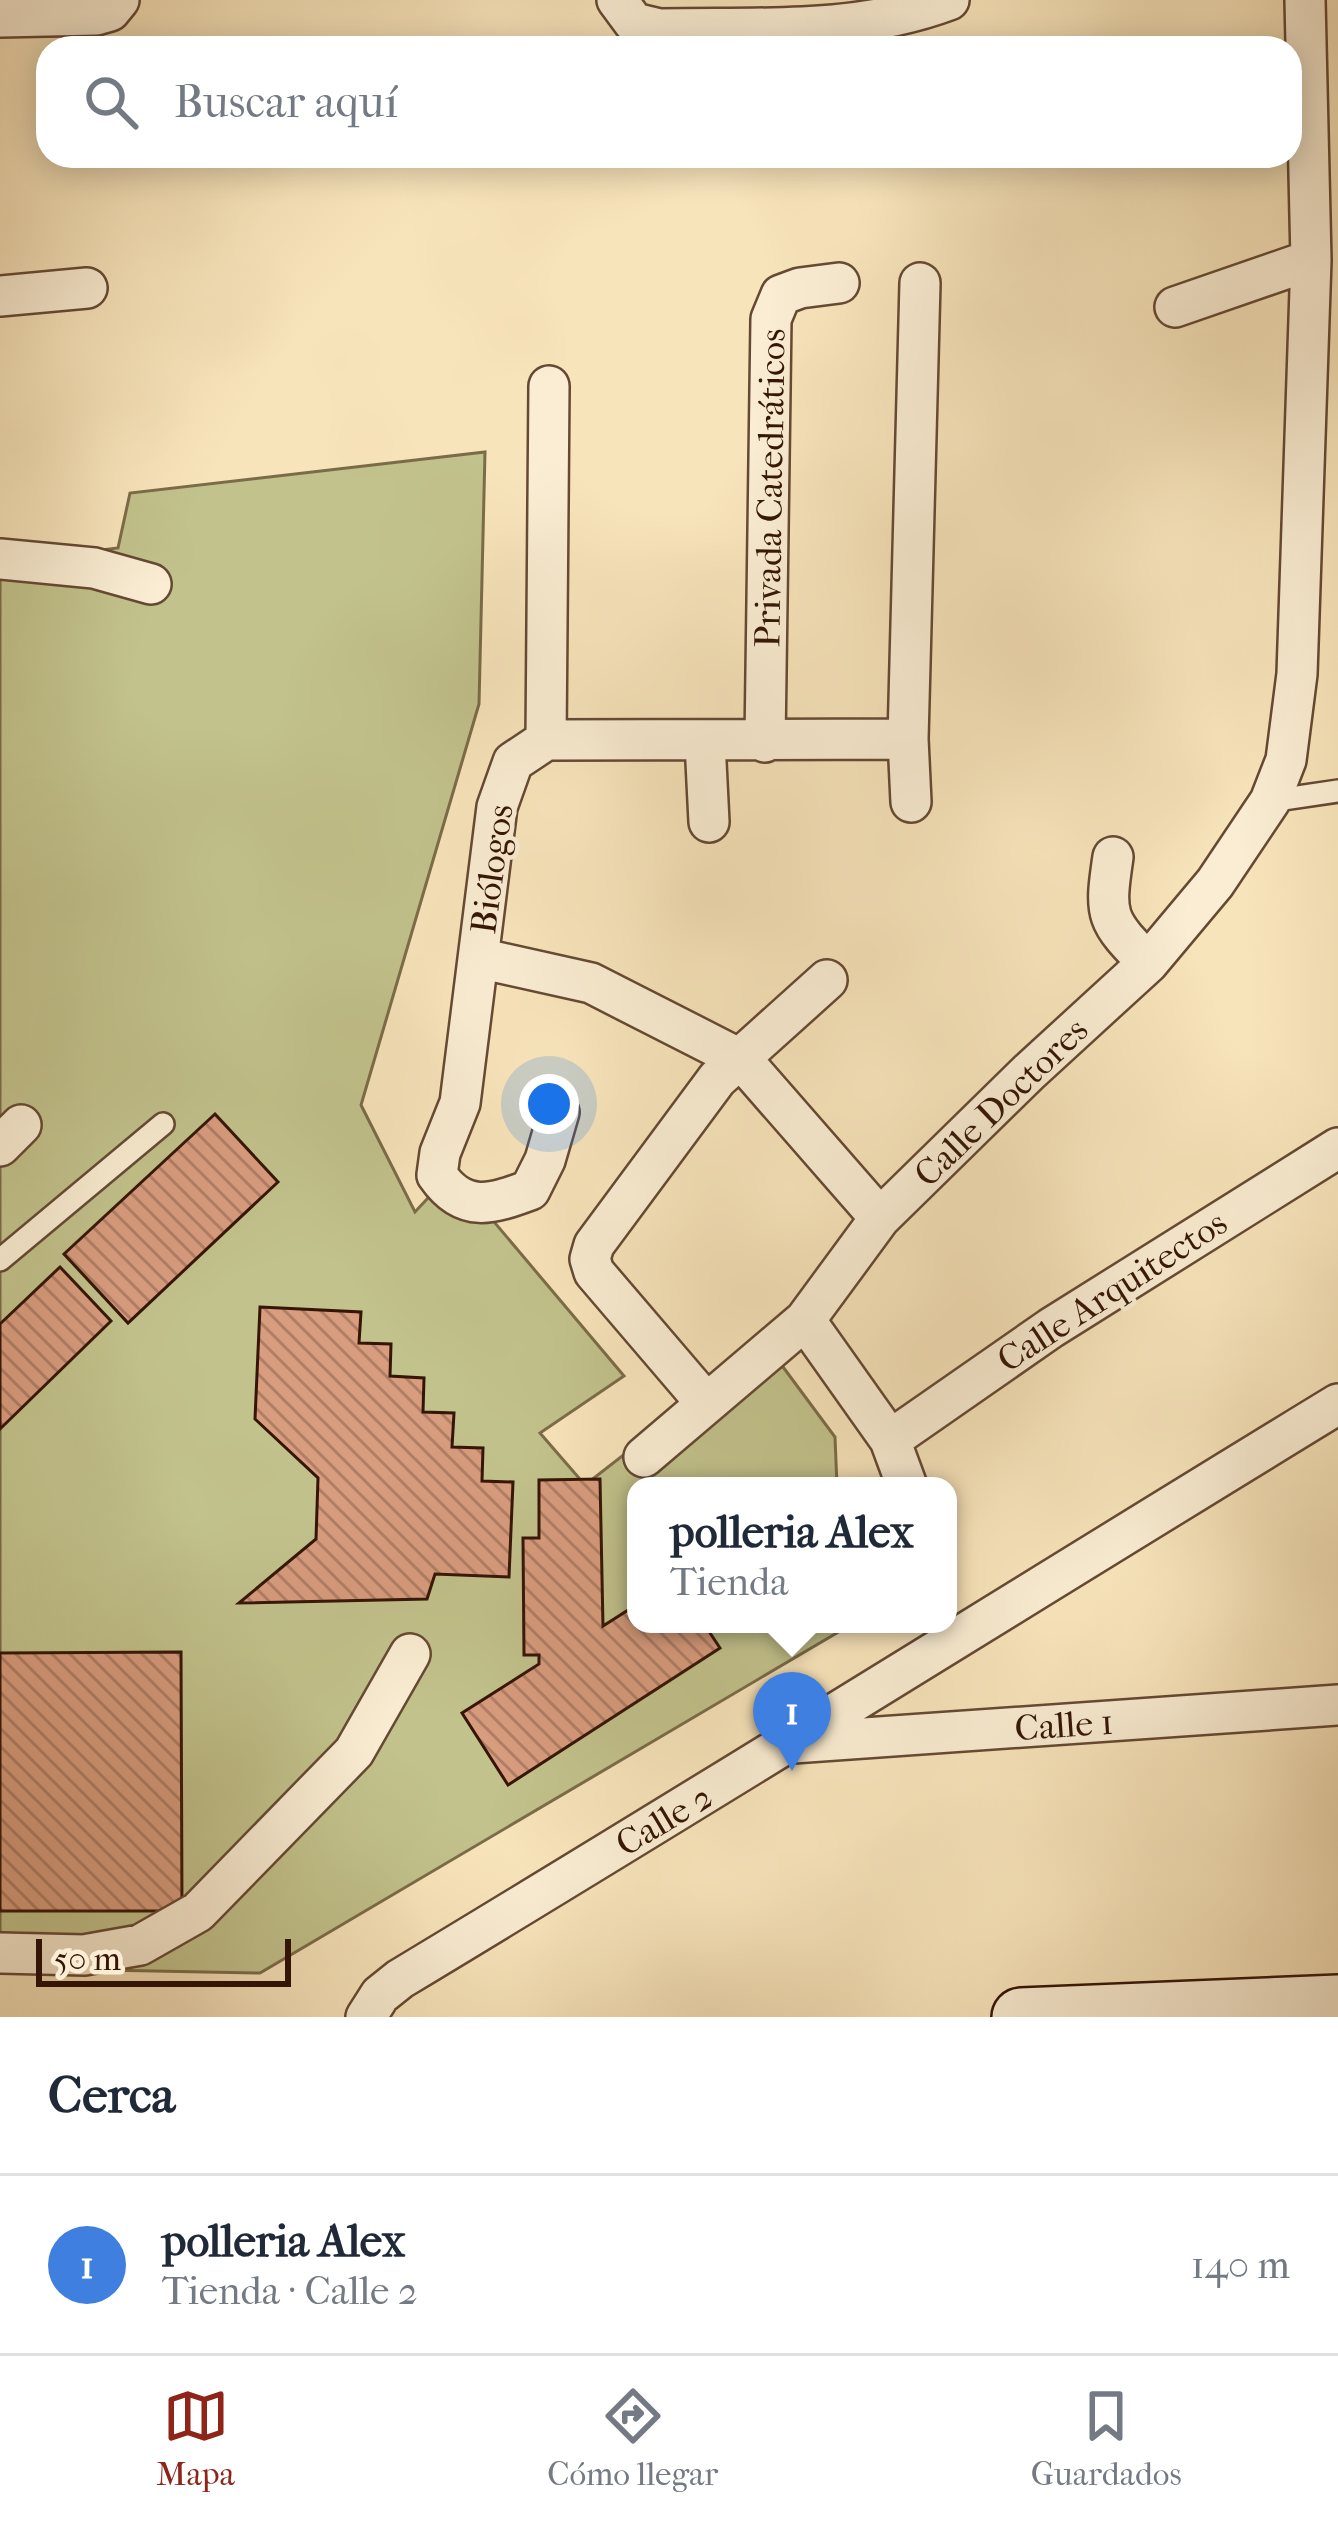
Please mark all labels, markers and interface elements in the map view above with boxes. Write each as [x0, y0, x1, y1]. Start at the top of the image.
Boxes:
search box [36, 36, 1302, 168]
icon: search [78, 69, 144, 135]
text: Buscar aquí [174, 76, 398, 129]
street label: Privada Catedráticos [746, 328, 794, 648]
street label: Biólogos [462, 802, 522, 936]
street label: Calle Doctores [906, 1009, 1096, 1195]
your location [519, 1074, 579, 1134]
street label: Calle Arquitectos [989, 1201, 1235, 1381]
popup [627, 1477, 957, 1633]
text: polleria Alex [670, 1506, 914, 1559]
text: Tienda [670, 1559, 788, 1605]
pin: 1 [753, 1672, 831, 1771]
street label: Calle 1 [1013, 1701, 1115, 1749]
street label: Calle 2 [608, 1775, 720, 1865]
scale bar [36, 1933, 291, 1986]
text: 50 m [54, 1940, 121, 1979]
text: Cerca [48, 2065, 175, 2125]
text: polleria Alex [162, 2215, 405, 2268]
text: 1 [80, 2242, 94, 2288]
text: 140 m [1191, 2242, 1290, 2288]
text: Tienda · Calle 2 [162, 2268, 418, 2314]
tab: Mapa [156, 2383, 235, 2494]
tab: Cómo llegar [547, 2383, 718, 2494]
tab: Guardados [1031, 2383, 1182, 2494]

